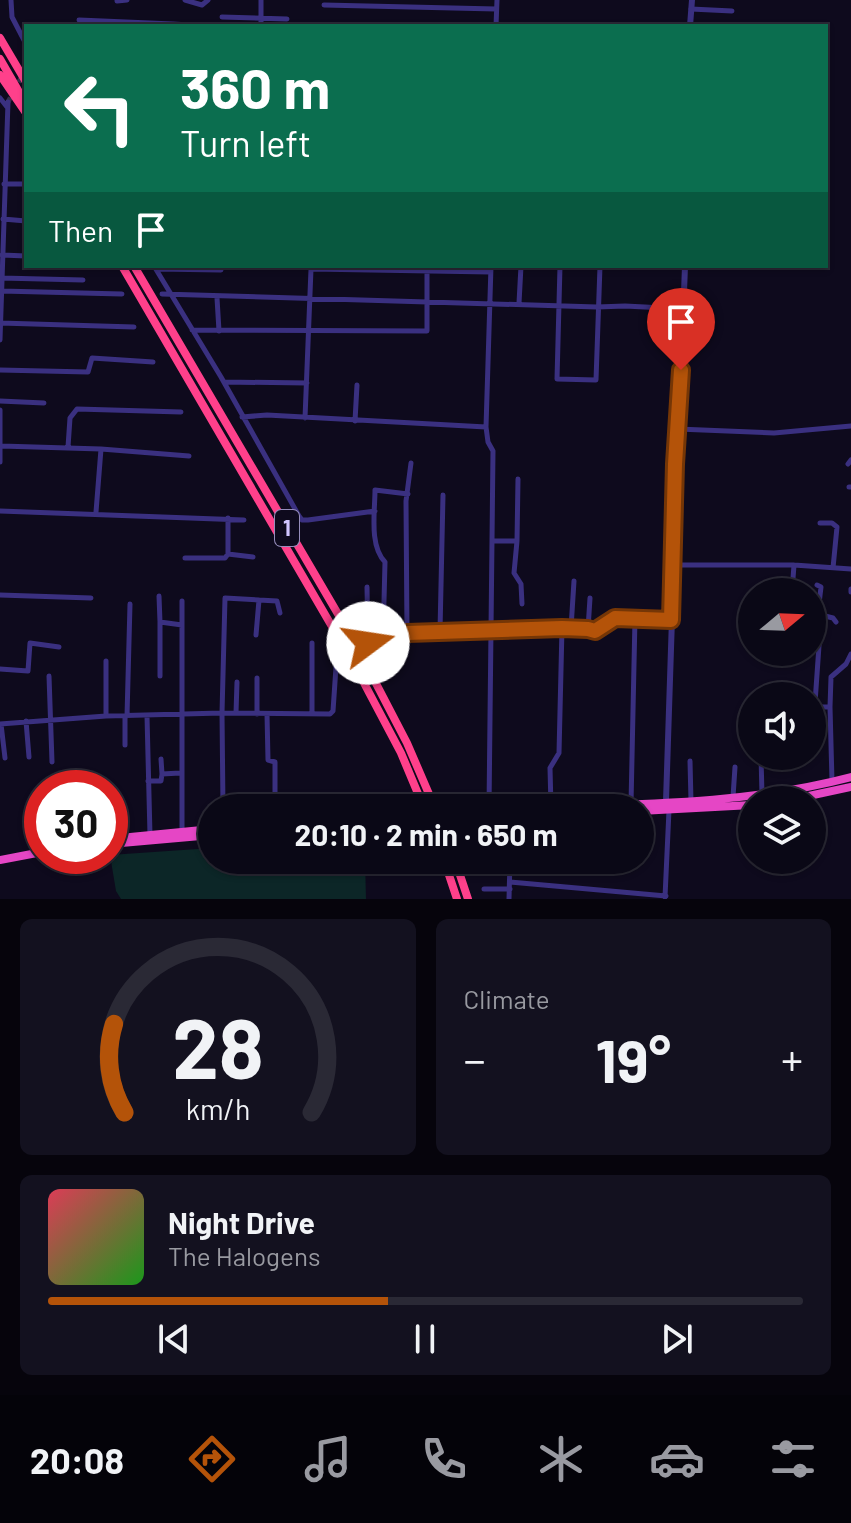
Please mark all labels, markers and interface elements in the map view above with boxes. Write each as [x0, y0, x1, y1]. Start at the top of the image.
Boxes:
text: 360 m [180, 53, 330, 120]
icon: left [48, 56, 152, 160]
text: Turn left [180, 121, 311, 164]
icon: arrive [129, 208, 173, 252]
text: Then [48, 212, 113, 248]
pin [647, 288, 715, 370]
icon: arrive [659, 300, 703, 344]
road number: 1 [275, 510, 299, 546]
north arrow [738, 578, 826, 666]
map controls [738, 578, 826, 874]
position arrow [326, 601, 410, 685]
button: sound [738, 682, 826, 770]
speed limit sign: 30 [24, 770, 128, 874]
button: layers [738, 786, 826, 874]
text: 20:10 · 2 min · 650 m [295, 816, 557, 852]
text: Climate [464, 983, 550, 1014]
text: 28 [172, 996, 264, 1096]
text: 19° [595, 1023, 671, 1095]
text: − [464, 1032, 486, 1085]
text: + [781, 1032, 803, 1085]
text: km/h [185, 1091, 250, 1126]
text: Night Drive [168, 1204, 315, 1240]
text: The Halogens [168, 1240, 320, 1271]
icon: previous [152, 1317, 196, 1361]
icon: pause [403, 1317, 447, 1361]
icon: next [655, 1317, 699, 1361]
icon: directions [184, 1431, 240, 1487]
icon: music [300, 1431, 356, 1487]
icon: phone [416, 1431, 472, 1487]
icon: climate [533, 1431, 589, 1487]
icon: car [649, 1431, 705, 1487]
icon: filters [765, 1431, 821, 1487]
text: 20:08 [30, 1438, 124, 1481]

